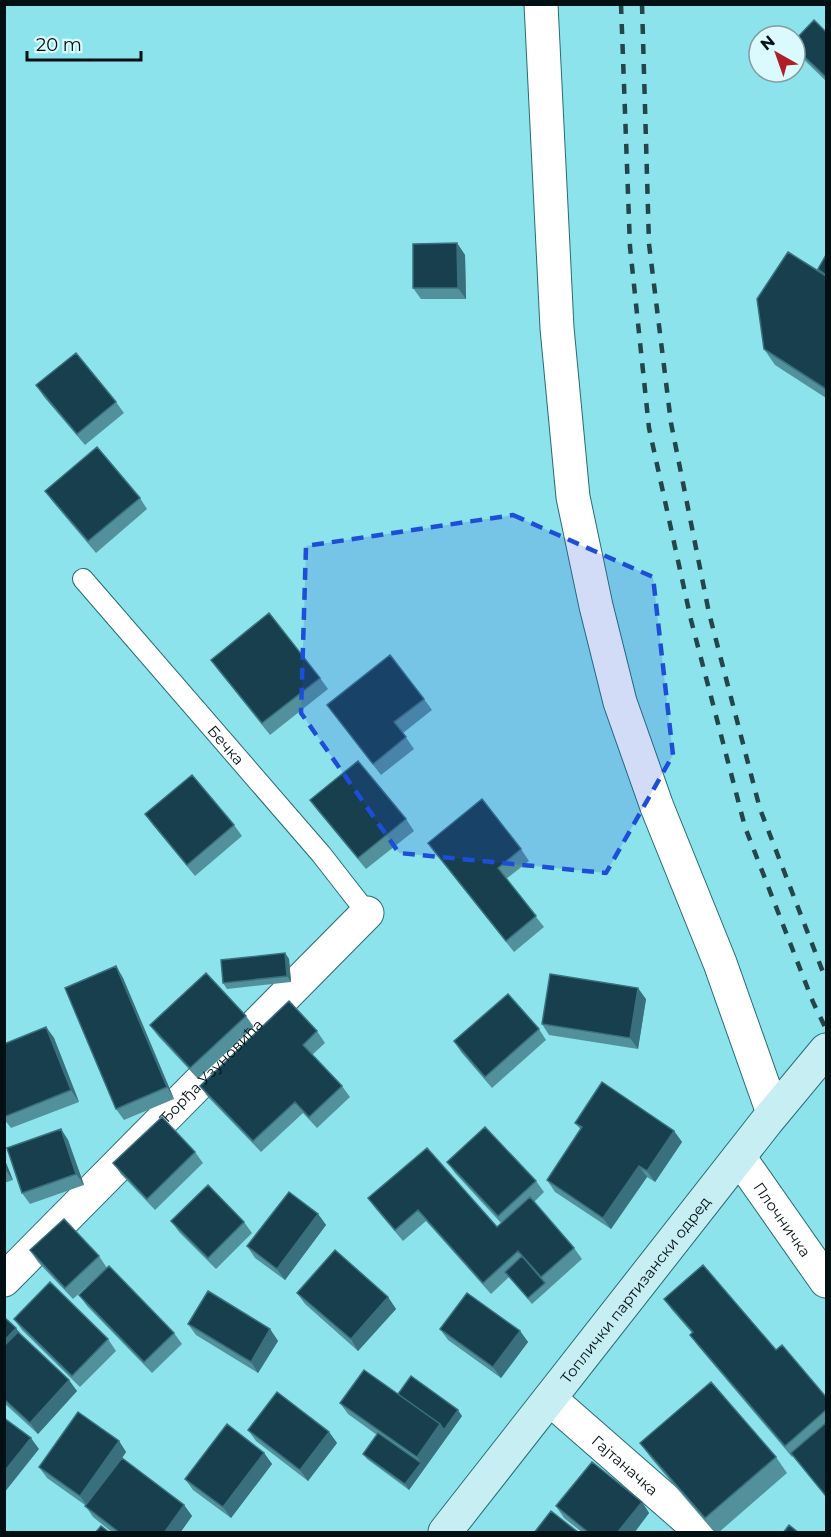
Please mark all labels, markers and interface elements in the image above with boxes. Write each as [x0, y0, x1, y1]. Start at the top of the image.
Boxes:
scale bar [27, 24, 141, 62]
north arrow [747, 24, 807, 84]
text: N [757, 31, 779, 54]
text: 20 m [36, 34, 82, 56]
street label: Бечка [204, 721, 249, 768]
street label: Ђорђа Узуновића [155, 1015, 267, 1127]
street label: Плочничка [750, 1178, 815, 1260]
street label: Топлички партизански одред [556, 1192, 714, 1387]
street label: Гајтаначка [588, 1431, 662, 1499]

